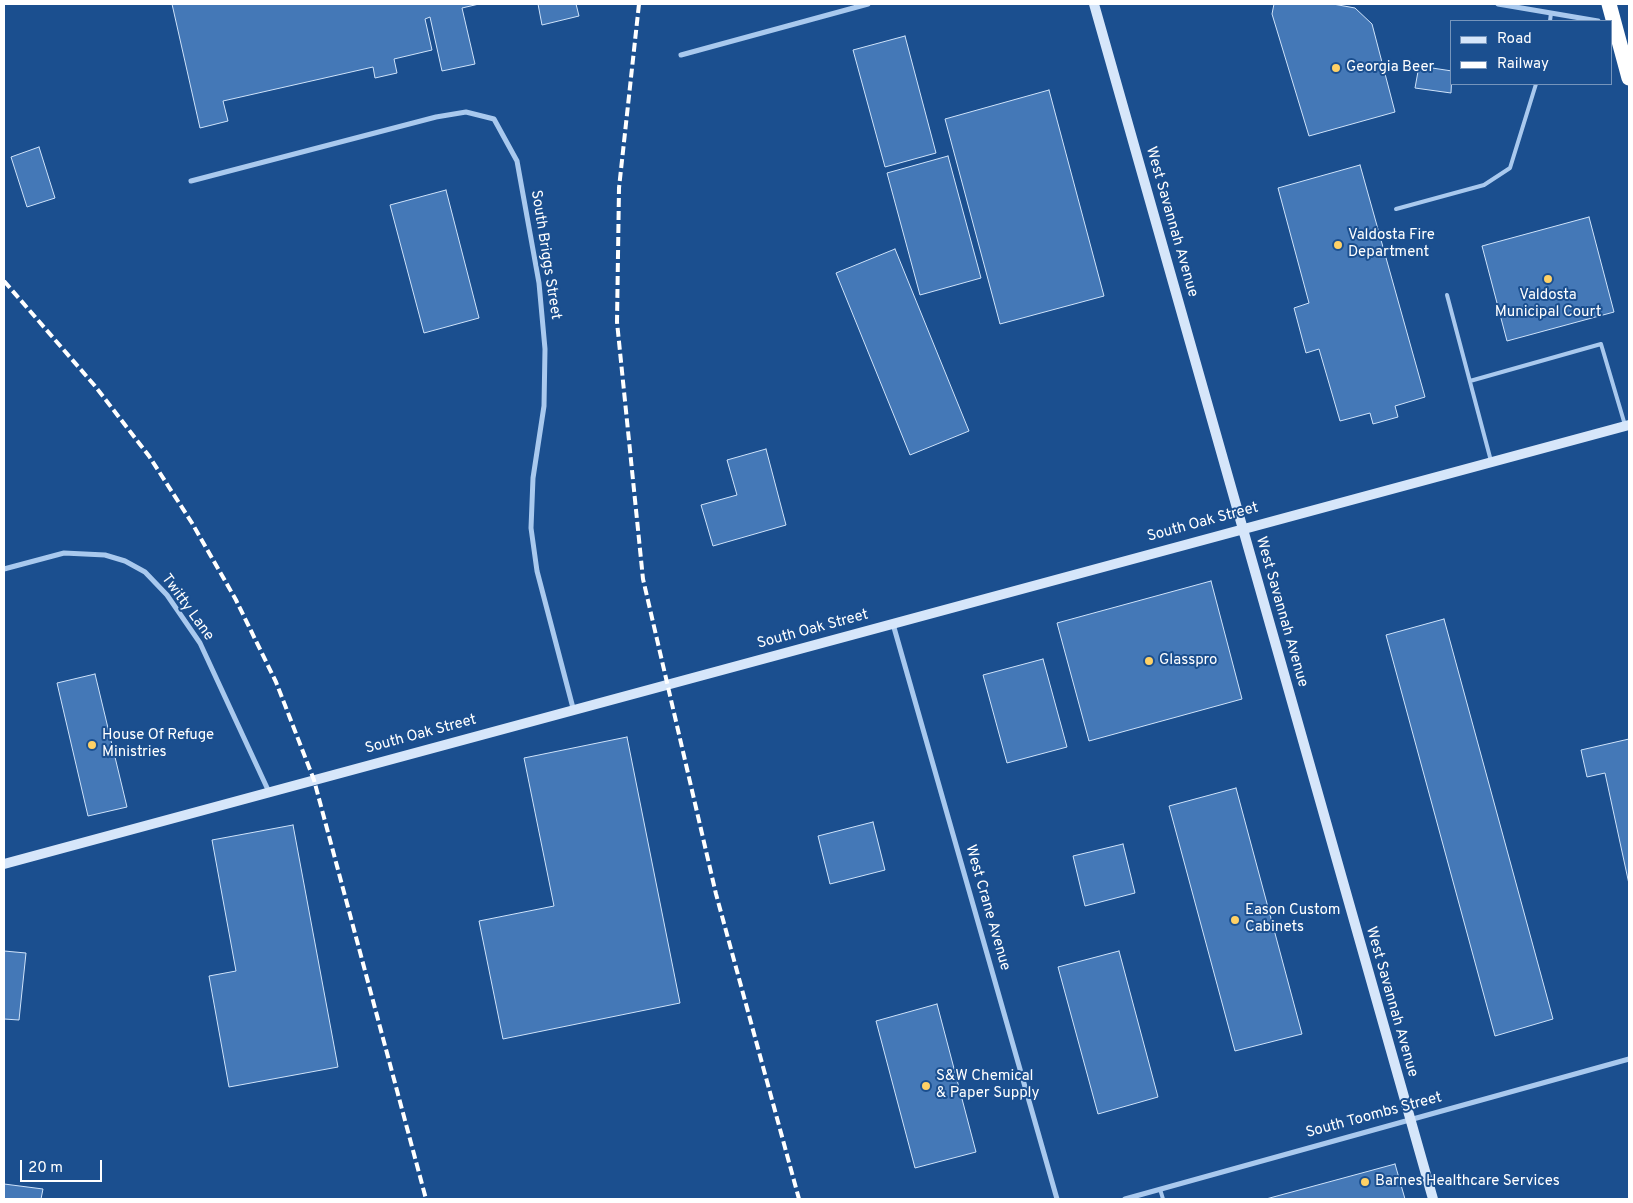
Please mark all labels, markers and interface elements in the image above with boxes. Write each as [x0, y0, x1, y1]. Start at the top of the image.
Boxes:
legend [1450, 20, 1613, 85]
text: Road [1497, 30, 1532, 49]
text: Railway [1497, 55, 1549, 74]
place label: Georgia Beer [1346, 59, 1434, 77]
marker: Georgia Beer [1330, 62, 1342, 74]
street label: West Savannah Avenue [1141, 145, 1201, 299]
street label: South Briggs Street [526, 189, 564, 321]
place label: Valdosta Fire Department [1348, 227, 1435, 262]
marker: Valdosta Fire Department [1332, 239, 1344, 251]
marker: Valdosta Municipal Court [1542, 273, 1554, 285]
place label: Valdosta Municipal Court [1495, 287, 1601, 322]
street label: South Oak Street [1146, 500, 1260, 546]
street label: West Savannah Avenue [1251, 535, 1311, 689]
street label: Twitty Lane [157, 571, 217, 645]
street label: South Oak Street [756, 607, 870, 653]
place label: Glasspro [1159, 652, 1217, 670]
marker: Glasspro [1143, 655, 1155, 667]
street label: South Oak Street [364, 712, 478, 758]
place label: House Of Refuge Ministries [102, 727, 214, 762]
marker: House Of Refuge Ministries [86, 739, 98, 751]
street label: West Crane Avenue [960, 843, 1014, 973]
place label: Eason Custom Cabinets [1245, 902, 1341, 937]
marker: Eason Custom Cabinets [1229, 914, 1241, 926]
street label: West Savannah Avenue [1361, 925, 1421, 1079]
place label: S&W Chemical & Paper Supply [936, 1068, 1039, 1103]
marker: S&W Chemical & Paper Supply [920, 1080, 932, 1092]
street label: South Toombs Street [1304, 1089, 1444, 1143]
scale bar [22, 1150, 105, 1182]
text: 20 m [28, 1159, 63, 1178]
place label: Barnes Healthcare Services [1375, 1173, 1560, 1191]
marker: Barnes Healthcare Services [1359, 1176, 1371, 1188]

